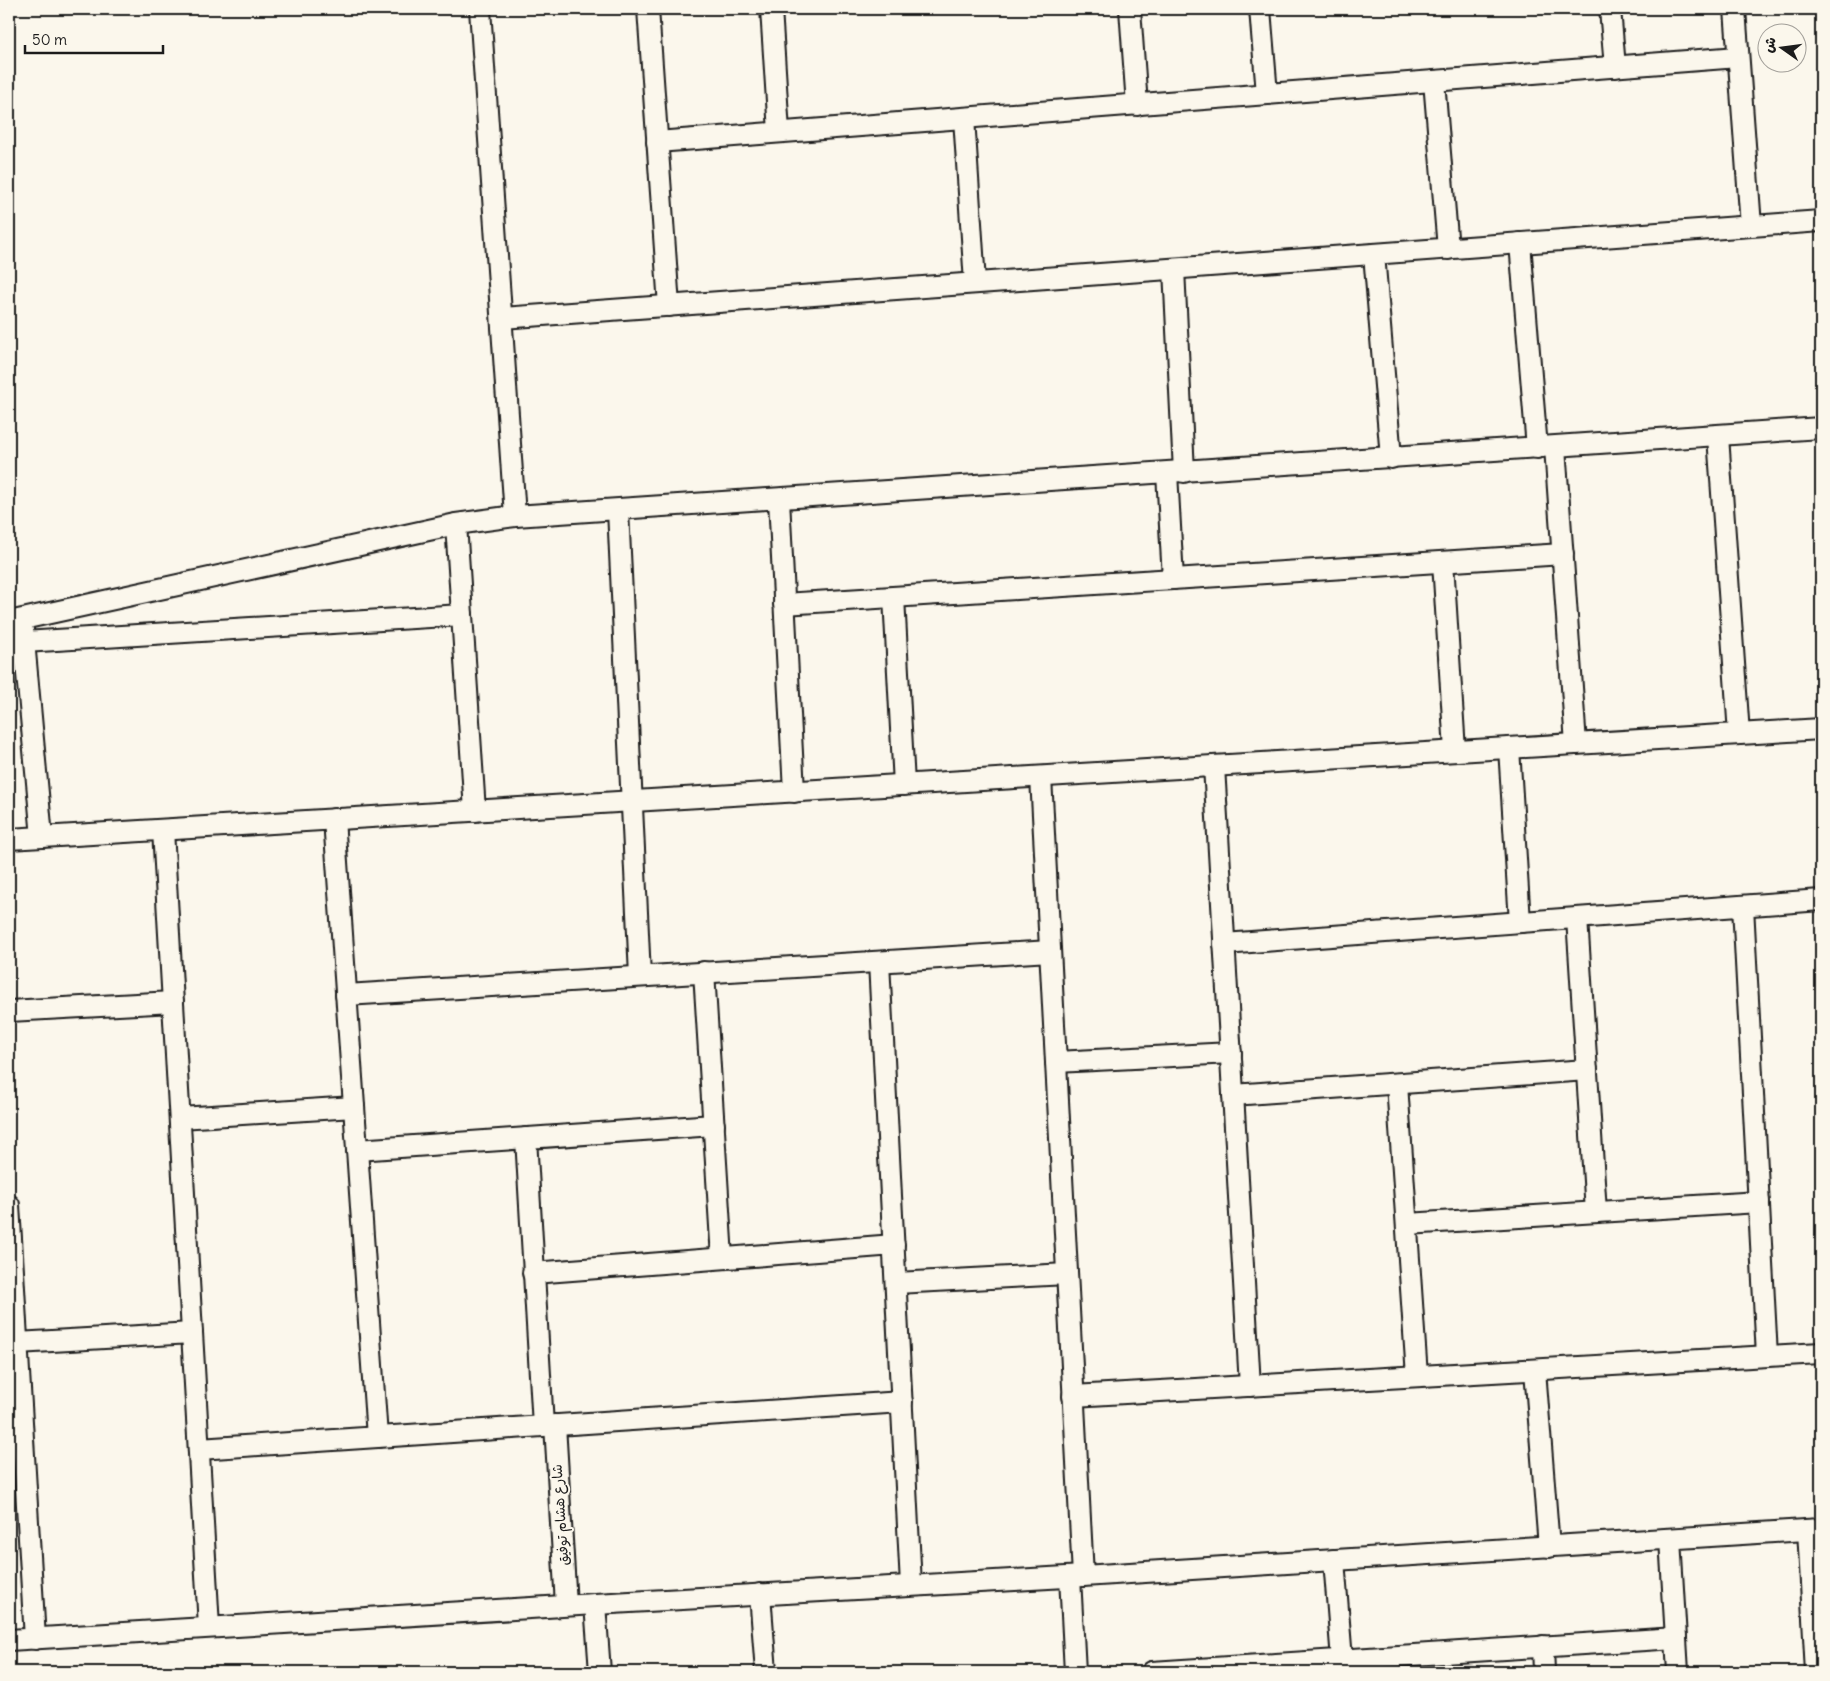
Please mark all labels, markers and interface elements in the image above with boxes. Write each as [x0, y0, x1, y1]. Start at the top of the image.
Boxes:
scale bar [25, 22, 162, 54]
north arrow [1758, 22, 1808, 72]
text: 50 m [32, 30, 67, 49]
text: ش [1759, 35, 1780, 55]
street label: شارع هشام توفيق [547, 1464, 575, 1566]

